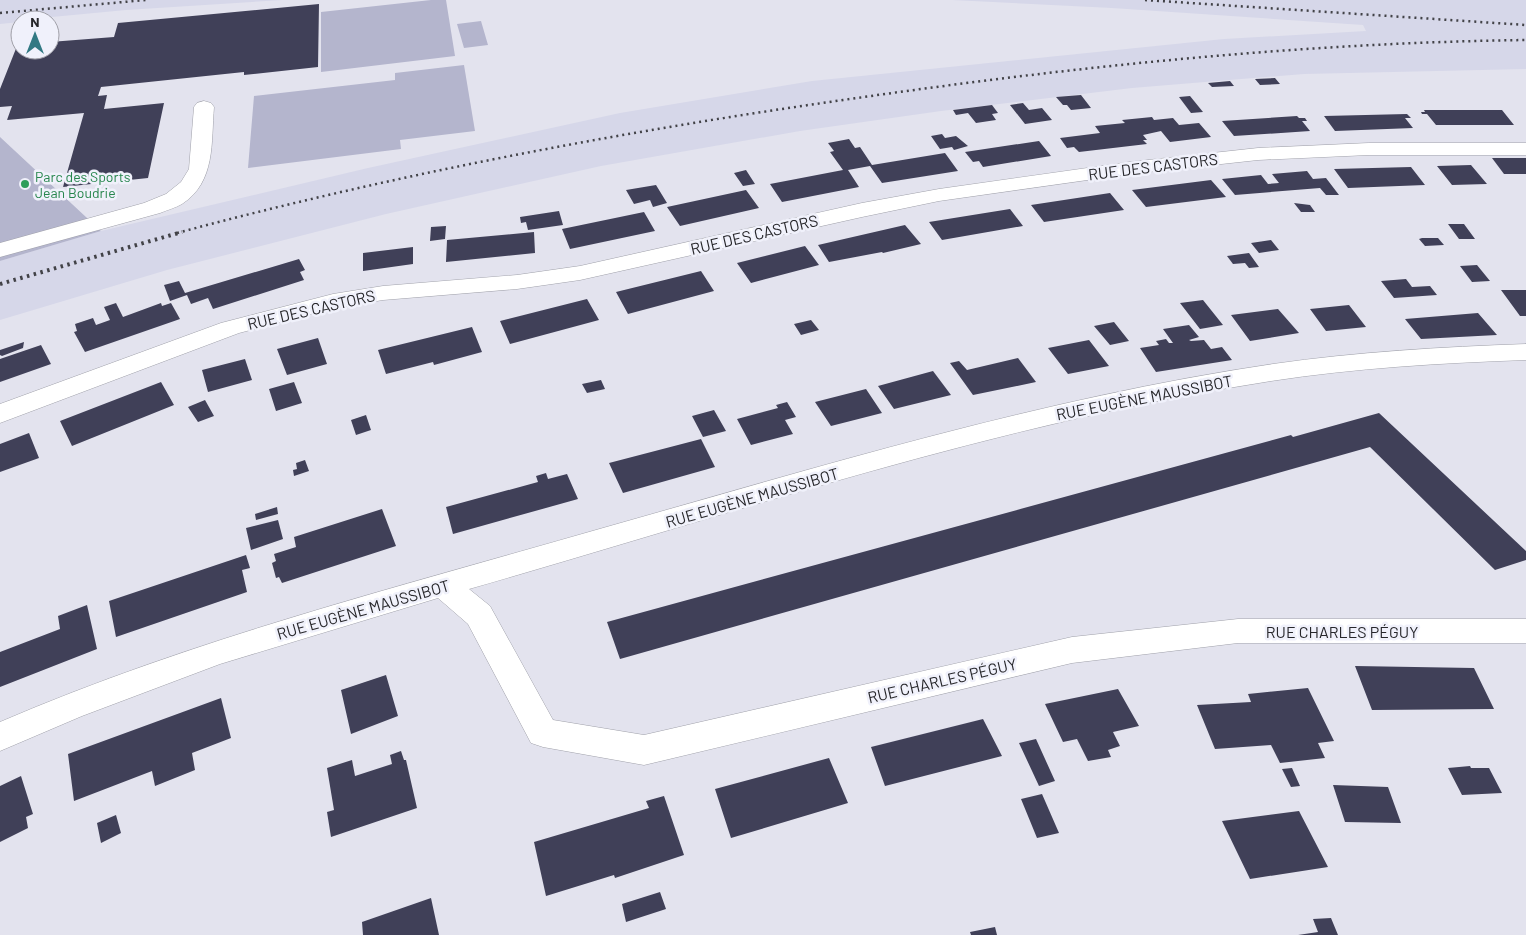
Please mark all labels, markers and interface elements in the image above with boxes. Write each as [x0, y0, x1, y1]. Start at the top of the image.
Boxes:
north arrow [10, 10, 60, 60]
text: N [30, 13, 40, 30]
street label: RUE DES CASTORS [1087, 149, 1219, 183]
place label: Parc des Sports Jean Boudrie [35, 168, 131, 201]
marker: Parc des Sports Jean Boudrie [19, 178, 31, 190]
street label: RUE DES CASTORS [688, 210, 820, 258]
street label: RUE DES CASTORS [245, 285, 377, 333]
street label: RUE EUGÈNE MAUSSIBOT [1054, 371, 1234, 423]
street label: RUE EUGÈNE MAUSSIBOT [663, 463, 841, 531]
street label: RUE EUGÈNE MAUSSIBOT [274, 575, 452, 643]
street label: RUE CHARLES PÉGUY [1266, 622, 1418, 641]
street label: RUE CHARLES PÉGUY [866, 654, 1018, 706]

